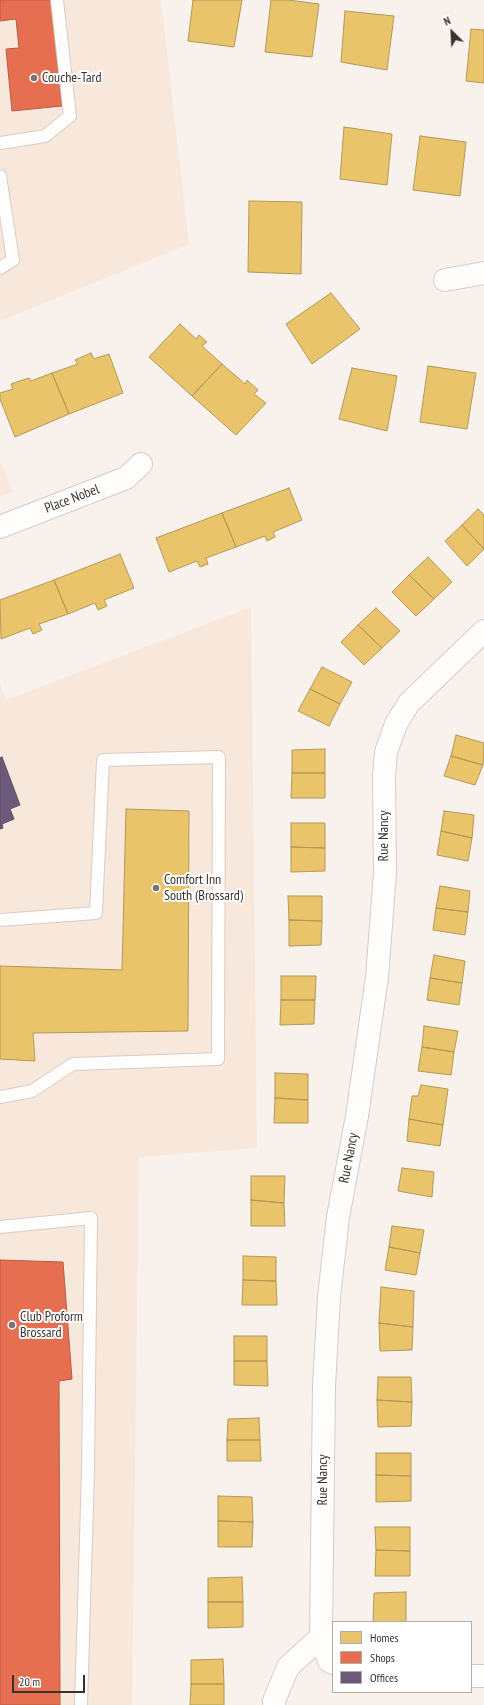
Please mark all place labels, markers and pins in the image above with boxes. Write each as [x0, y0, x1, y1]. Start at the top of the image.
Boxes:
place label: Couche-Tard [42, 70, 101, 86]
marker: Couche-Tard [29, 73, 39, 83]
place label: Comfort Inn South (Brossard) [164, 872, 243, 904]
marker: Comfort Inn South (Brossard) [151, 883, 161, 893]
place label: Club Proform Brossard [20, 1309, 83, 1342]
marker: Club Proform Brossard [7, 1320, 17, 1330]

